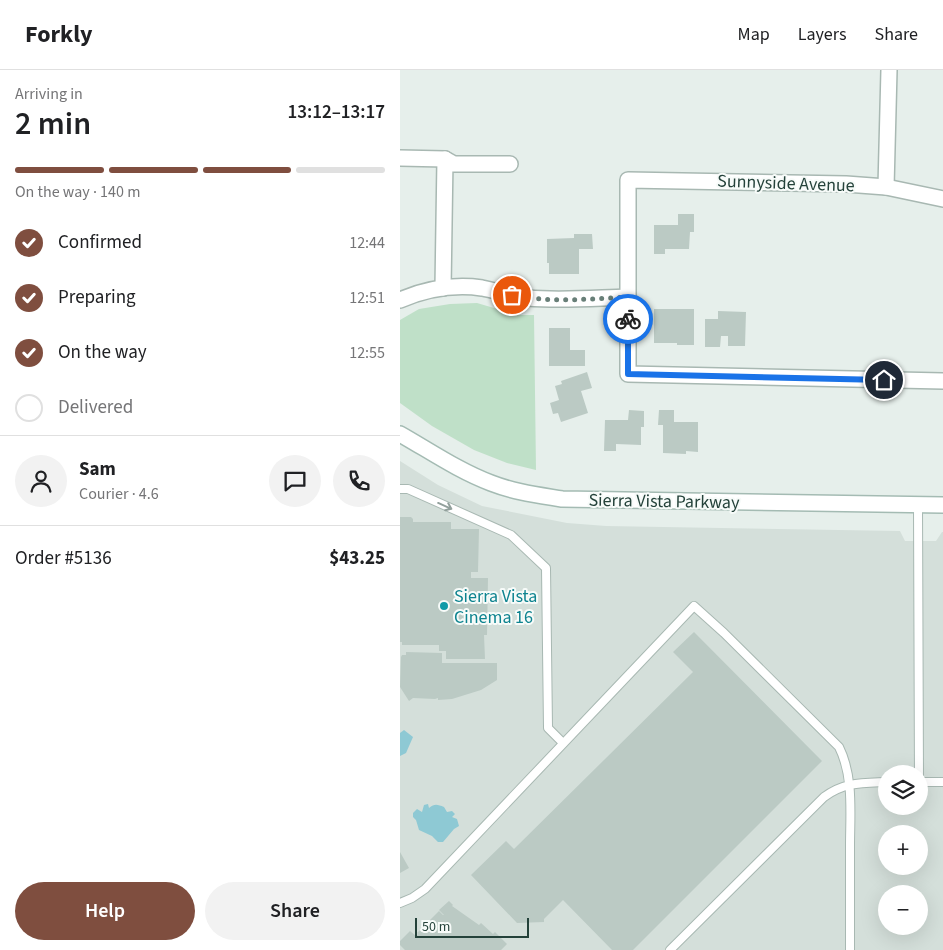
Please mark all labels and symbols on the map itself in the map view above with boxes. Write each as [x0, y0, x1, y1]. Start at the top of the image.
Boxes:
street label: Sunnyside Avenue [717, 169, 855, 198]
pin [491, 274, 533, 316]
courier [603, 294, 653, 344]
pin [863, 359, 905, 401]
street label: Sierra Vista Parkway [588, 488, 740, 515]
one-way arrow [437, 501, 452, 511]
place label: Sierra Vista Cinema 16 [454, 584, 537, 630]
marker: Sierra Vista Cinema 16 [438, 600, 450, 612]
scale bar [415, 915, 529, 938]

